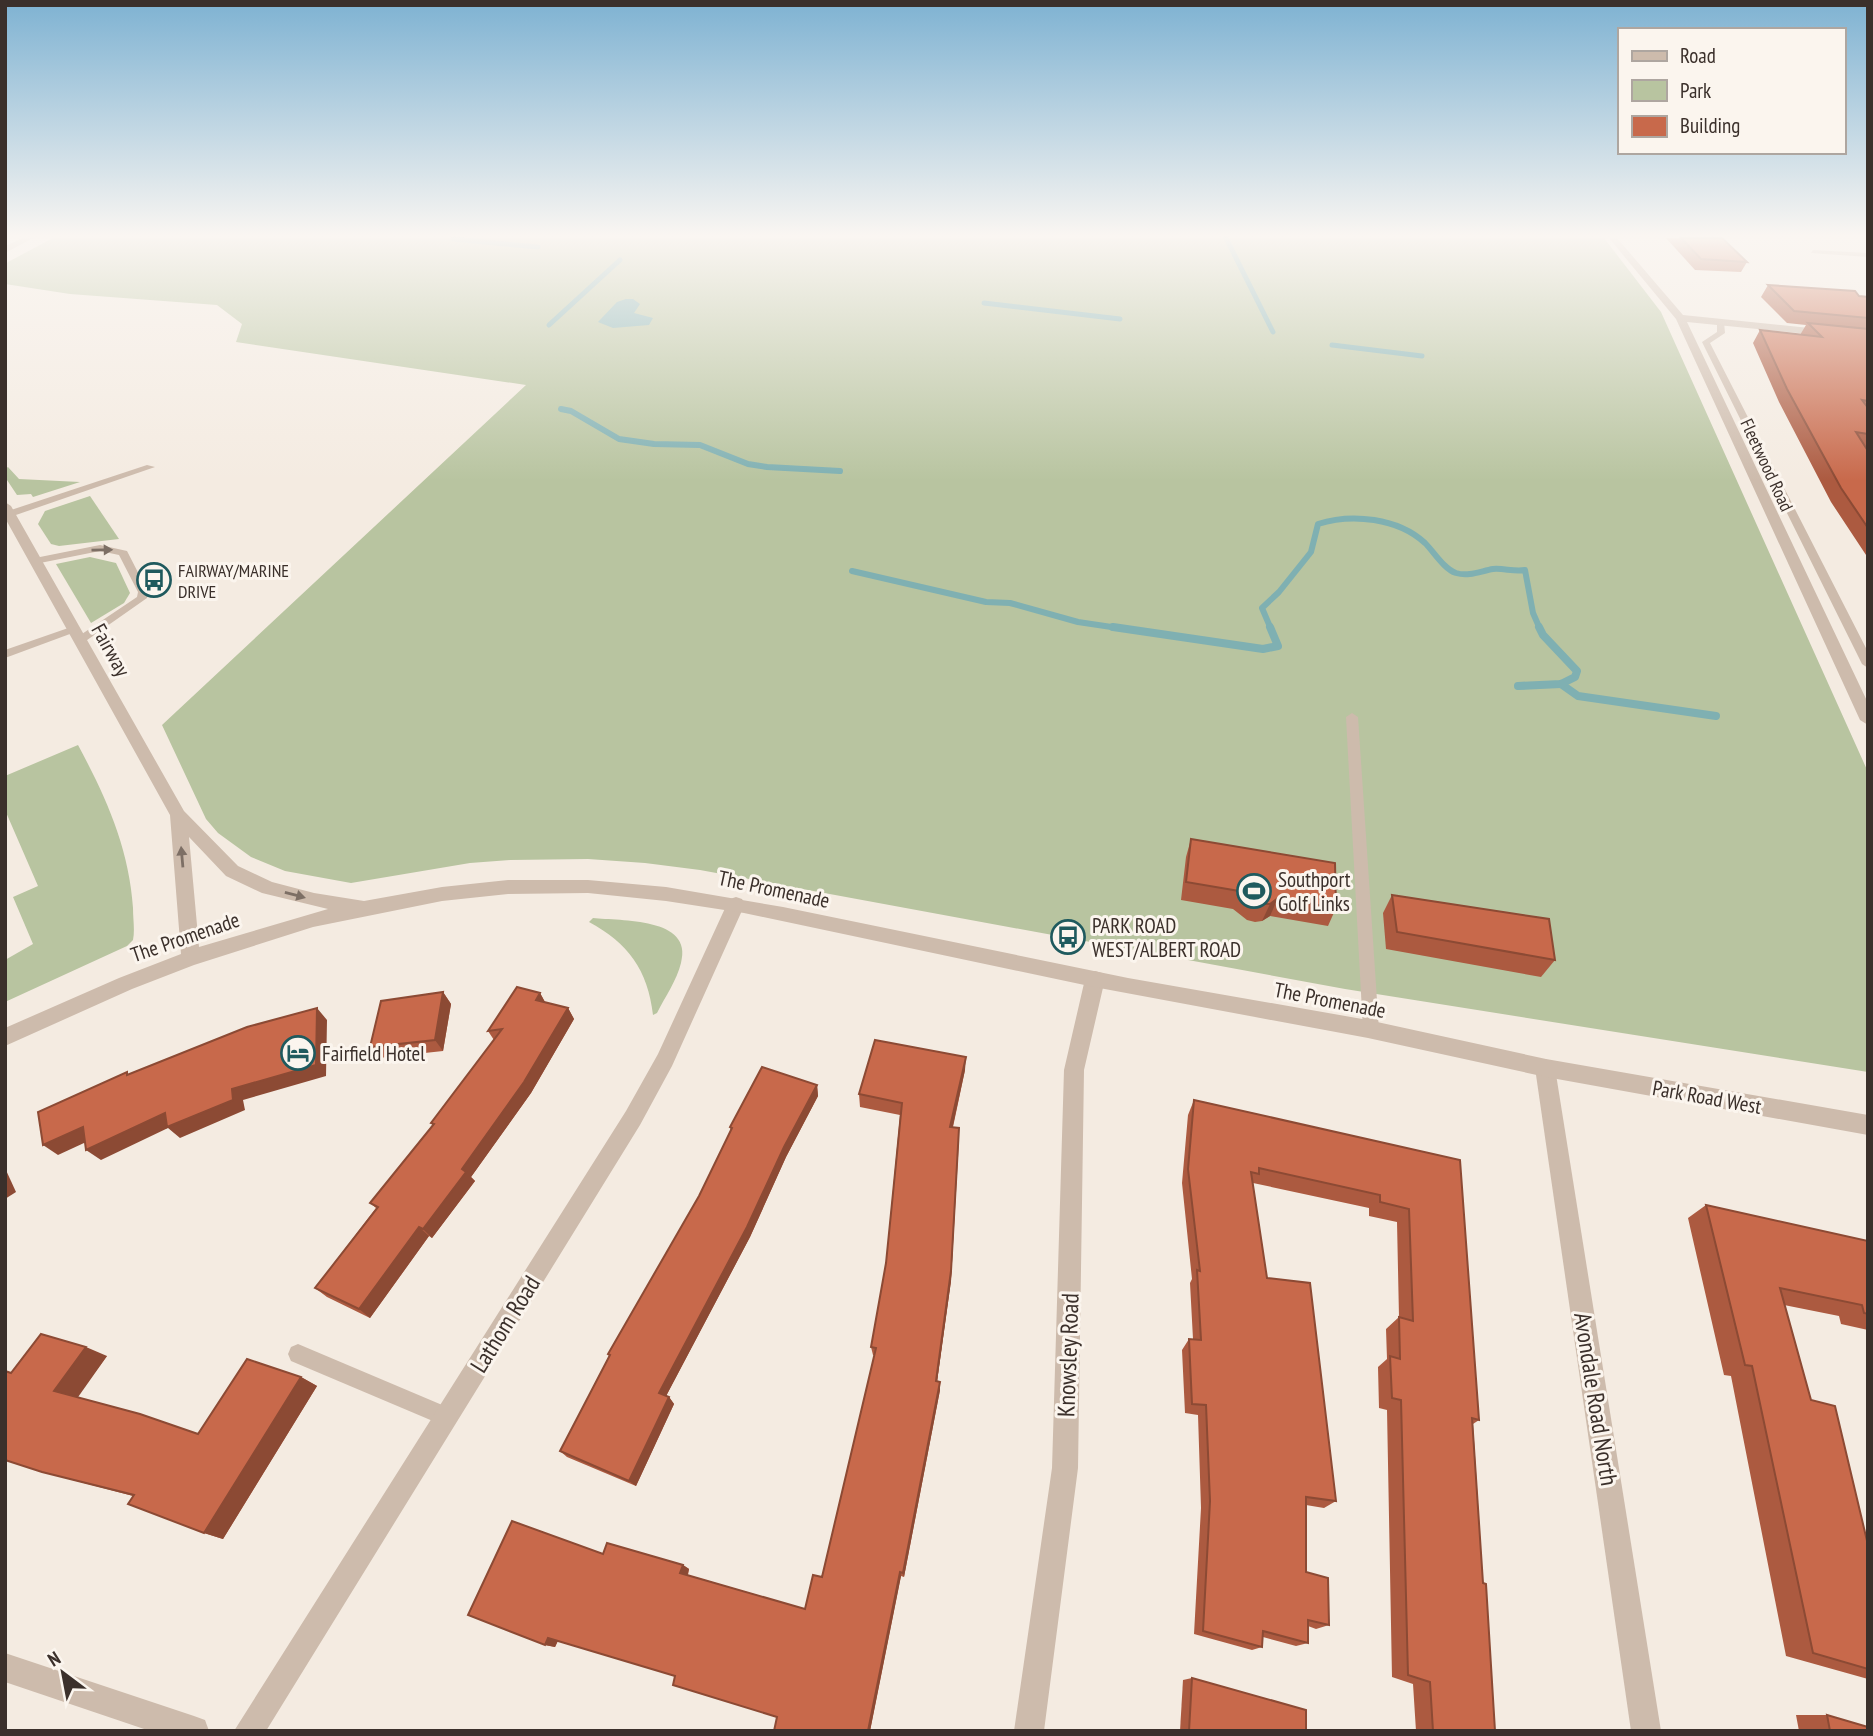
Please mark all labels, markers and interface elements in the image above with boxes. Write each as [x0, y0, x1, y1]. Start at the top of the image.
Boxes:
legend [1618, 28, 1845, 154]
text: Road [1680, 42, 1716, 69]
text: Park [1680, 77, 1711, 104]
text: Building [1680, 112, 1740, 139]
street label: Fleetwood Road [1736, 415, 1798, 515]
one-way arrow [91, 544, 113, 555]
place label: FAIRWAY/MARINE DRIVE [178, 559, 289, 603]
bus stop icon: FAIRWAY/MARINE DRIVE [135, 561, 173, 599]
street label: Fairway [86, 619, 136, 681]
one-way arrow [176, 846, 187, 868]
street label: The Promenade [716, 864, 832, 914]
place label: Southport Golf Links [1278, 866, 1351, 917]
sports icon: Southport Golf Links [1235, 872, 1273, 910]
one-way arrow [285, 891, 306, 901]
street label: The Promenade [127, 906, 243, 968]
place label: PARK ROAD WEST/ALBERT ROAD [1092, 912, 1241, 963]
bus stop icon: PARK ROAD WEST/ALBERT ROAD [1049, 918, 1087, 956]
street label: The Promenade [1272, 976, 1388, 1024]
hotel icon: Fairfield Hotel [279, 1034, 317, 1072]
place label: Fairfield Hotel [322, 1040, 425, 1067]
street label: Park Road West [1650, 1074, 1764, 1120]
street label: Lathom Road [463, 1270, 547, 1378]
street label: Knowsley Road [1050, 1293, 1086, 1417]
street label: Avondale Road North [1567, 1310, 1625, 1488]
north arrow [28, 1638, 98, 1708]
text: N [43, 1646, 65, 1671]

